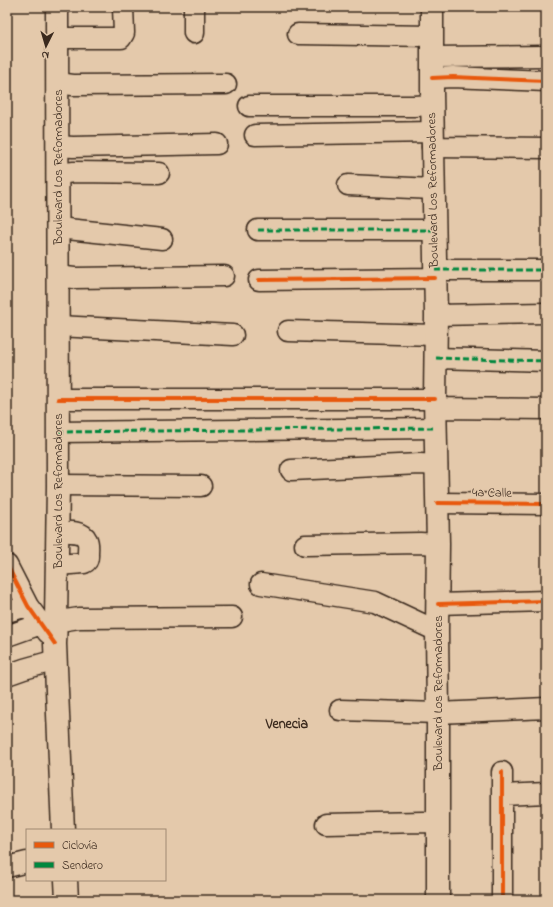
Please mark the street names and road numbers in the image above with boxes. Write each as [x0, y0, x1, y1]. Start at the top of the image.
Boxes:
street label: Boulevard Los Reformadores [49, 89, 68, 246]
street label: Boulevard Los Reformadores [422, 112, 444, 269]
street label: Boulevard Los Reformadores [49, 413, 68, 570]
street label: 4a Calle [472, 483, 512, 503]
street label: Boulevard Los Reformadores [429, 615, 448, 772]

